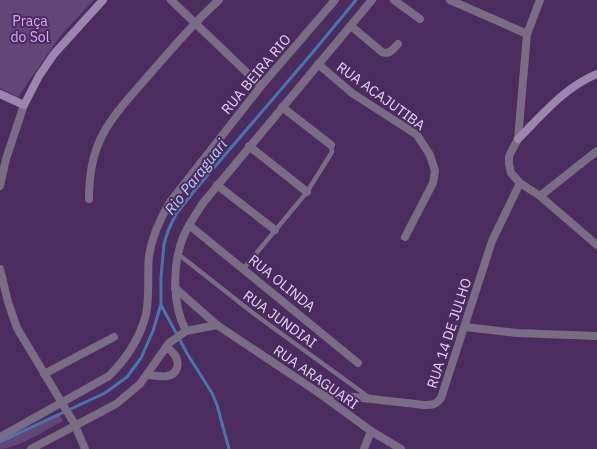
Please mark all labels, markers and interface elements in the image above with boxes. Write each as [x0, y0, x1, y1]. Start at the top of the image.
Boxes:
park label: Praça do Sol [10, 12, 50, 46]
street label: RUA BEIRA RIO [217, 30, 295, 118]
street label: RUA ACAJUTIBA [333, 58, 429, 134]
water label: Rio Paraguari [160, 135, 231, 218]
street label: RUA OLINDA [245, 251, 319, 315]
street label: RUA 14 DE JULHO [423, 276, 475, 390]
street label: RUA JUNDIAI [240, 286, 320, 352]
street label: RUA ARAGUARI [270, 341, 362, 413]

